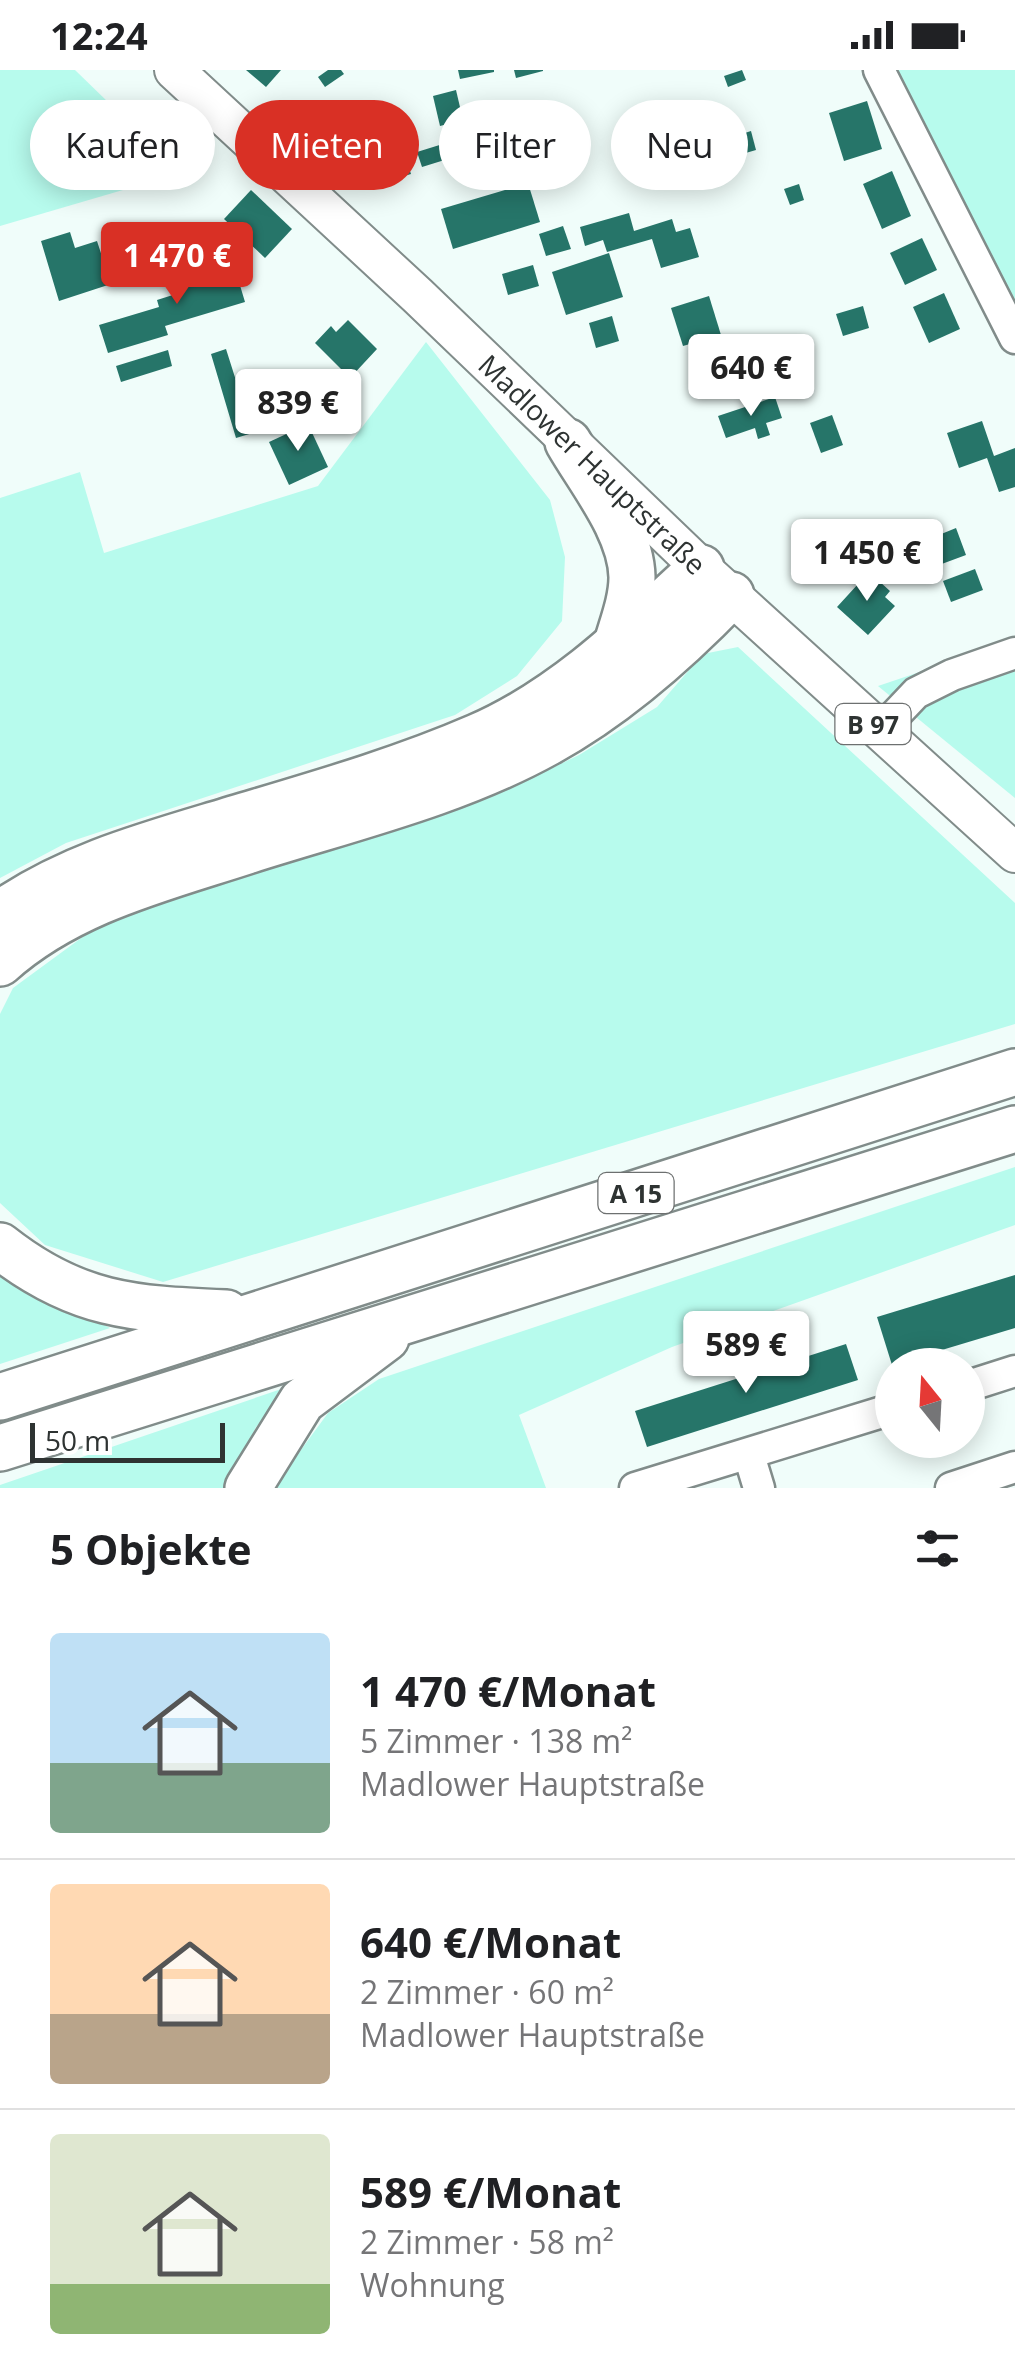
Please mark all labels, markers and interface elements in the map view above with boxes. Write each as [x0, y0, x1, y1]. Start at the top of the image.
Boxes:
text: 12:24 [50, 9, 148, 61]
chip: Kaufen [30, 100, 215, 190]
chip: Mieten [235, 100, 419, 190]
chip: Filter [439, 100, 591, 190]
chip: Neu [611, 100, 748, 190]
pin: 1 470 € [85, 222, 269, 307]
text: 1 470 € [123, 233, 231, 276]
pin: 640 € [681, 334, 821, 419]
text: 640 € [710, 345, 792, 388]
street label: Madlower Hauptstraße [471, 346, 715, 582]
pin: 839 € [228, 369, 368, 454]
text: 839 € [257, 380, 339, 423]
pin: 1 450 € [775, 519, 959, 604]
text: 1 450 € [813, 530, 921, 573]
road number: B 97 [836, 704, 910, 744]
road number: A 15 [598, 1173, 674, 1213]
pin: 589 € [676, 1311, 816, 1396]
text: 589 € [705, 1322, 787, 1365]
north arrow [875, 1348, 985, 1458]
map controls [875, 1348, 985, 1458]
scale bar [30, 1418, 225, 1462]
text: 50 m [45, 1421, 110, 1459]
text: 5 Objekte [50, 1520, 252, 1577]
icon: filters [910, 1521, 965, 1576]
text: 1 470 €/Monat [360, 1662, 656, 1719]
icon: home [130, 1673, 250, 1793]
text: 5 Zimmer · 138 m² [360, 1719, 632, 1762]
text: Madlower Hauptstraße [360, 1762, 705, 1805]
text: 640 €/Monat [360, 1913, 621, 1970]
icon: home [130, 1924, 250, 2044]
text: 2 Zimmer · 60 m² [360, 1970, 614, 2013]
text: Madlower Hauptstraße [360, 2013, 705, 2056]
text: 589 €/Monat [360, 2163, 621, 2220]
icon: home [130, 2174, 250, 2294]
text: 2 Zimmer · 58 m² [360, 2220, 614, 2263]
text: Wohnung [360, 2263, 505, 2306]

